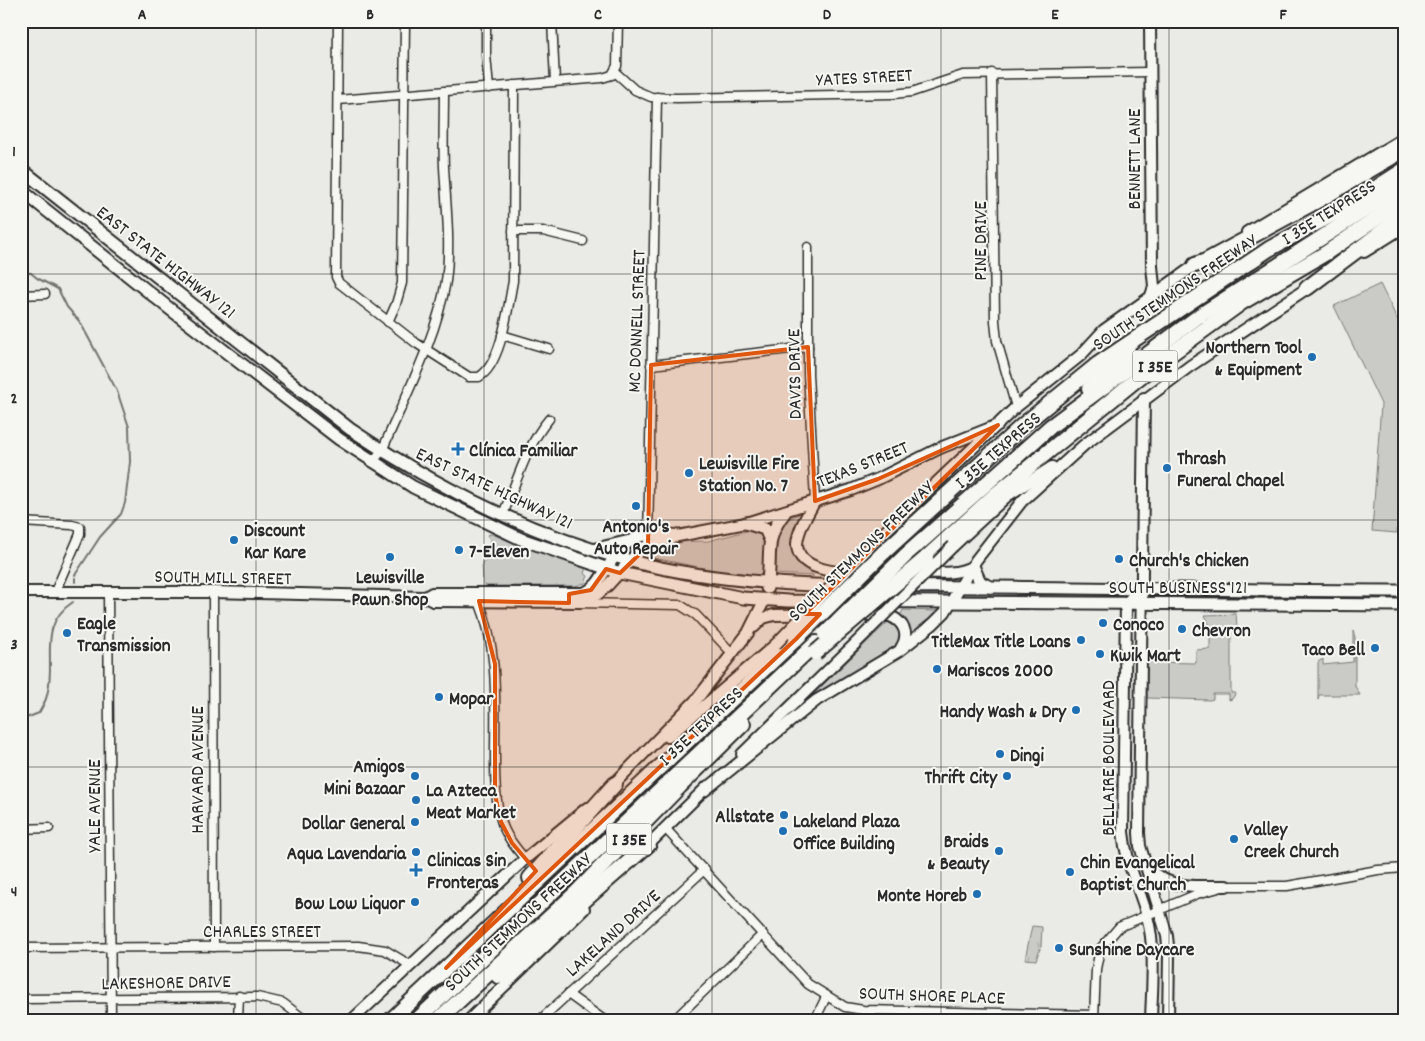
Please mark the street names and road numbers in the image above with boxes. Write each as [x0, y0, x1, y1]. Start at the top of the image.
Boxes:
street label: YATES STREET [815, 63, 913, 95]
street label: BENNETT LANE [1123, 108, 1150, 209]
street label: I 35E TEXPRESS [1277, 174, 1382, 254]
street label: EAST STATE HIGHWAY 121 [89, 201, 240, 327]
street label: PINE DRIVE [969, 201, 996, 281]
street label: SOUTH STEMMONS FREEWAY [1088, 228, 1264, 359]
street label: MC DONNELL STREET [623, 249, 654, 393]
street label: DAVIS DRIVE [782, 328, 811, 419]
road number: I 35E [1132, 351, 1178, 382]
street label: I 35E TEXPRESS [950, 406, 1048, 497]
street label: TEXAS STREET [814, 436, 913, 497]
street label: EAST STATE HIGHWAY 121 [411, 442, 576, 538]
street label: SOUTH STEMMONS FREEWAY [784, 475, 942, 629]
street label: SOUTH MILL STREET [154, 565, 292, 594]
street label: SOUTH BUSINESS 121 [1109, 576, 1247, 603]
street label: BELLAIRE BOULEVARD [1097, 680, 1124, 836]
street label: I 35E TEXPRESS [654, 681, 751, 774]
street label: HARVARD AVENUE [186, 706, 213, 834]
street label: YALE AVENUE [83, 759, 110, 853]
road number: I 35E [606, 824, 652, 854]
street label: SOUTH STEMMONS FREEWAY [440, 847, 600, 999]
street label: LAKELAND DRIVE [561, 884, 668, 985]
street label: CHARLES STREET [203, 920, 321, 947]
street label: LAKESHORE DRIVE [101, 970, 231, 999]
street label: SOUTH SHORE PLACE [858, 981, 1006, 1014]

